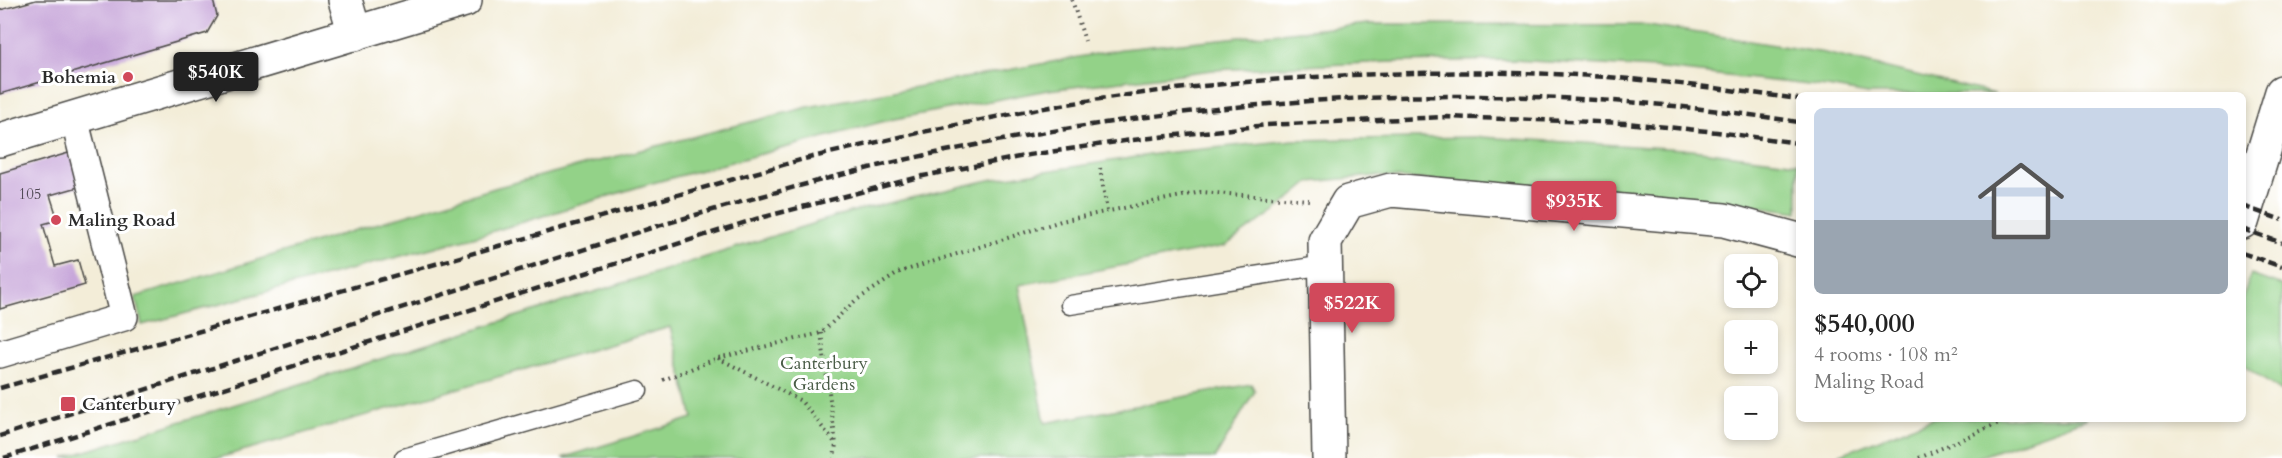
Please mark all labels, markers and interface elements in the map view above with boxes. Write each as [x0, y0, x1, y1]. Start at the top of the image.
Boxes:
pin: $540K [174, 52, 258, 103]
text: $540K [187, 58, 245, 85]
place label: Bohemia [41, 65, 116, 90]
marker: Bohemia [121, 70, 135, 84]
icon: home [1967, 147, 2075, 255]
pin: $935K [1532, 181, 1616, 232]
house number: 105 [18, 184, 42, 204]
text: $935K [1545, 187, 1603, 214]
place label: Maling Road [68, 208, 176, 233]
marker: Maling Road [49, 213, 63, 227]
map controls [1724, 254, 1778, 440]
button: locate [1724, 254, 1778, 308]
pin: $522K [1310, 283, 1394, 334]
text: $522K [1323, 289, 1381, 316]
text: $540,000 [1814, 306, 1915, 341]
button: + [1724, 320, 1778, 374]
text: 4 rooms · 108 m² [1814, 341, 1958, 368]
park label: Canterbury Gardens [780, 351, 868, 397]
text: Maling Road [1814, 368, 1924, 395]
button: − [1724, 386, 1778, 440]
place label: Canterbury [82, 392, 177, 417]
marker: Canterbury [59, 395, 77, 413]

